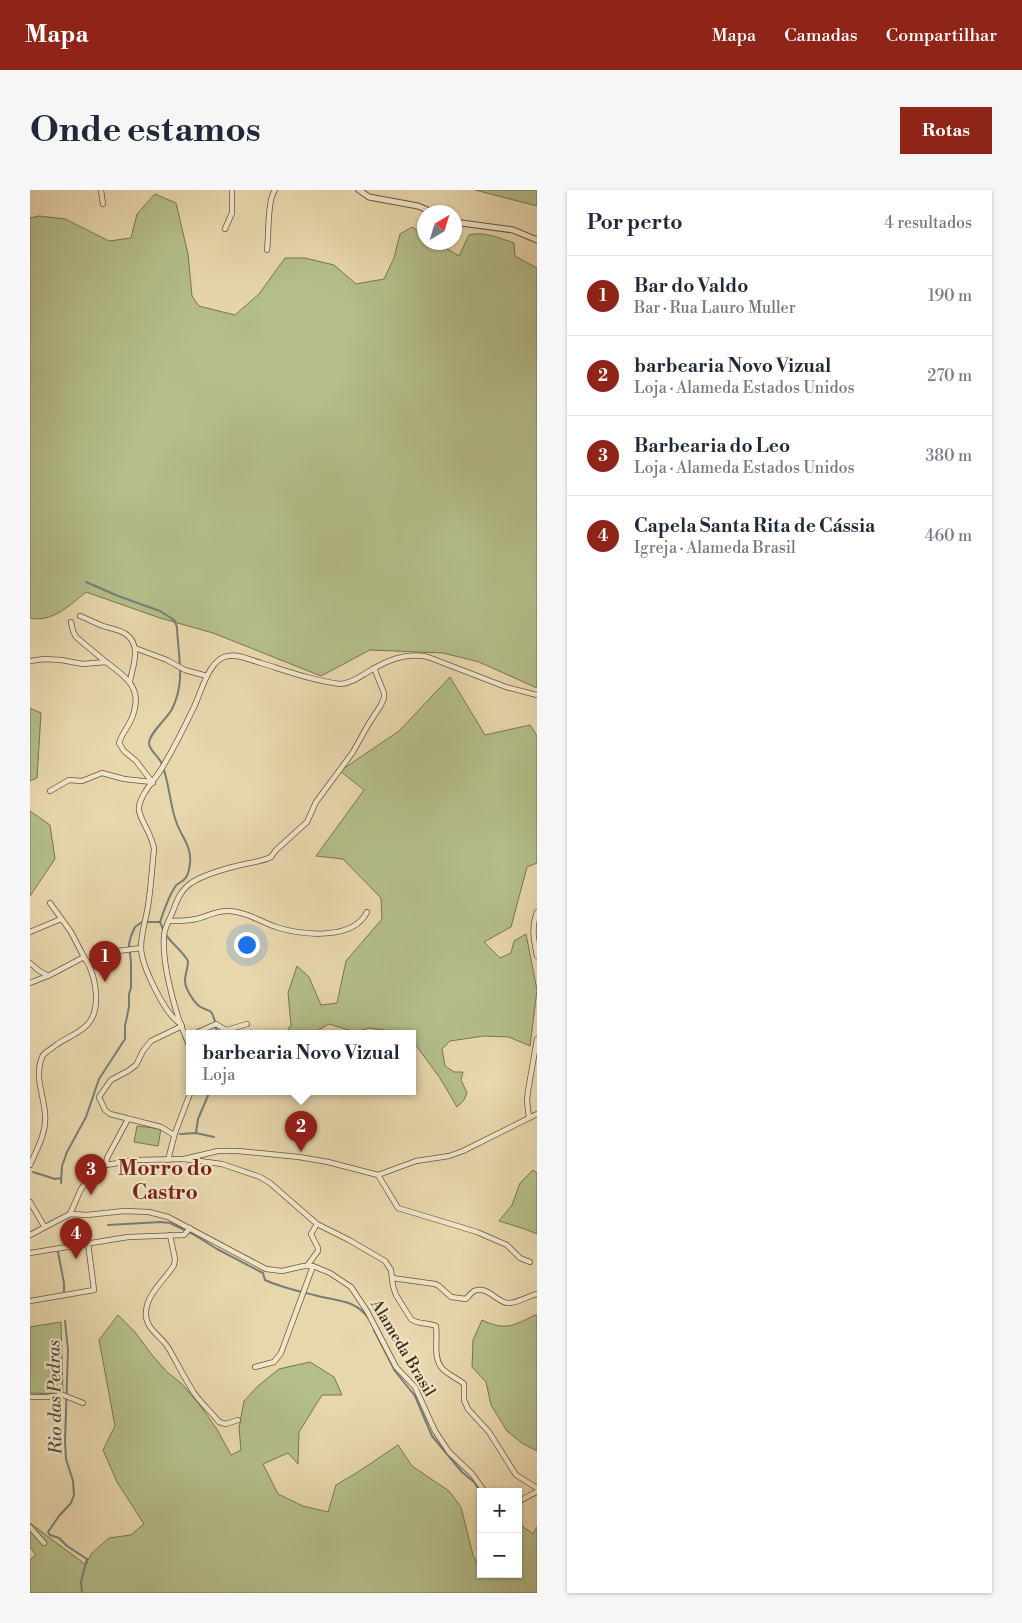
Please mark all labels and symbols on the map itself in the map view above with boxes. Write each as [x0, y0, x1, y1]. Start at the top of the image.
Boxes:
north arrow [417, 205, 462, 250]
your location [234, 932, 260, 958]
pin: 1 [89, 941, 121, 982]
pin: 2 [285, 1111, 317, 1152]
pin: 3 [75, 1154, 107, 1195]
district label: Morro do Castro [118, 1156, 212, 1206]
pin: 4 [60, 1218, 92, 1259]
street label: Alameda Brasil [366, 1295, 440, 1400]
water label: Rio das Pedras [42, 1339, 68, 1455]

